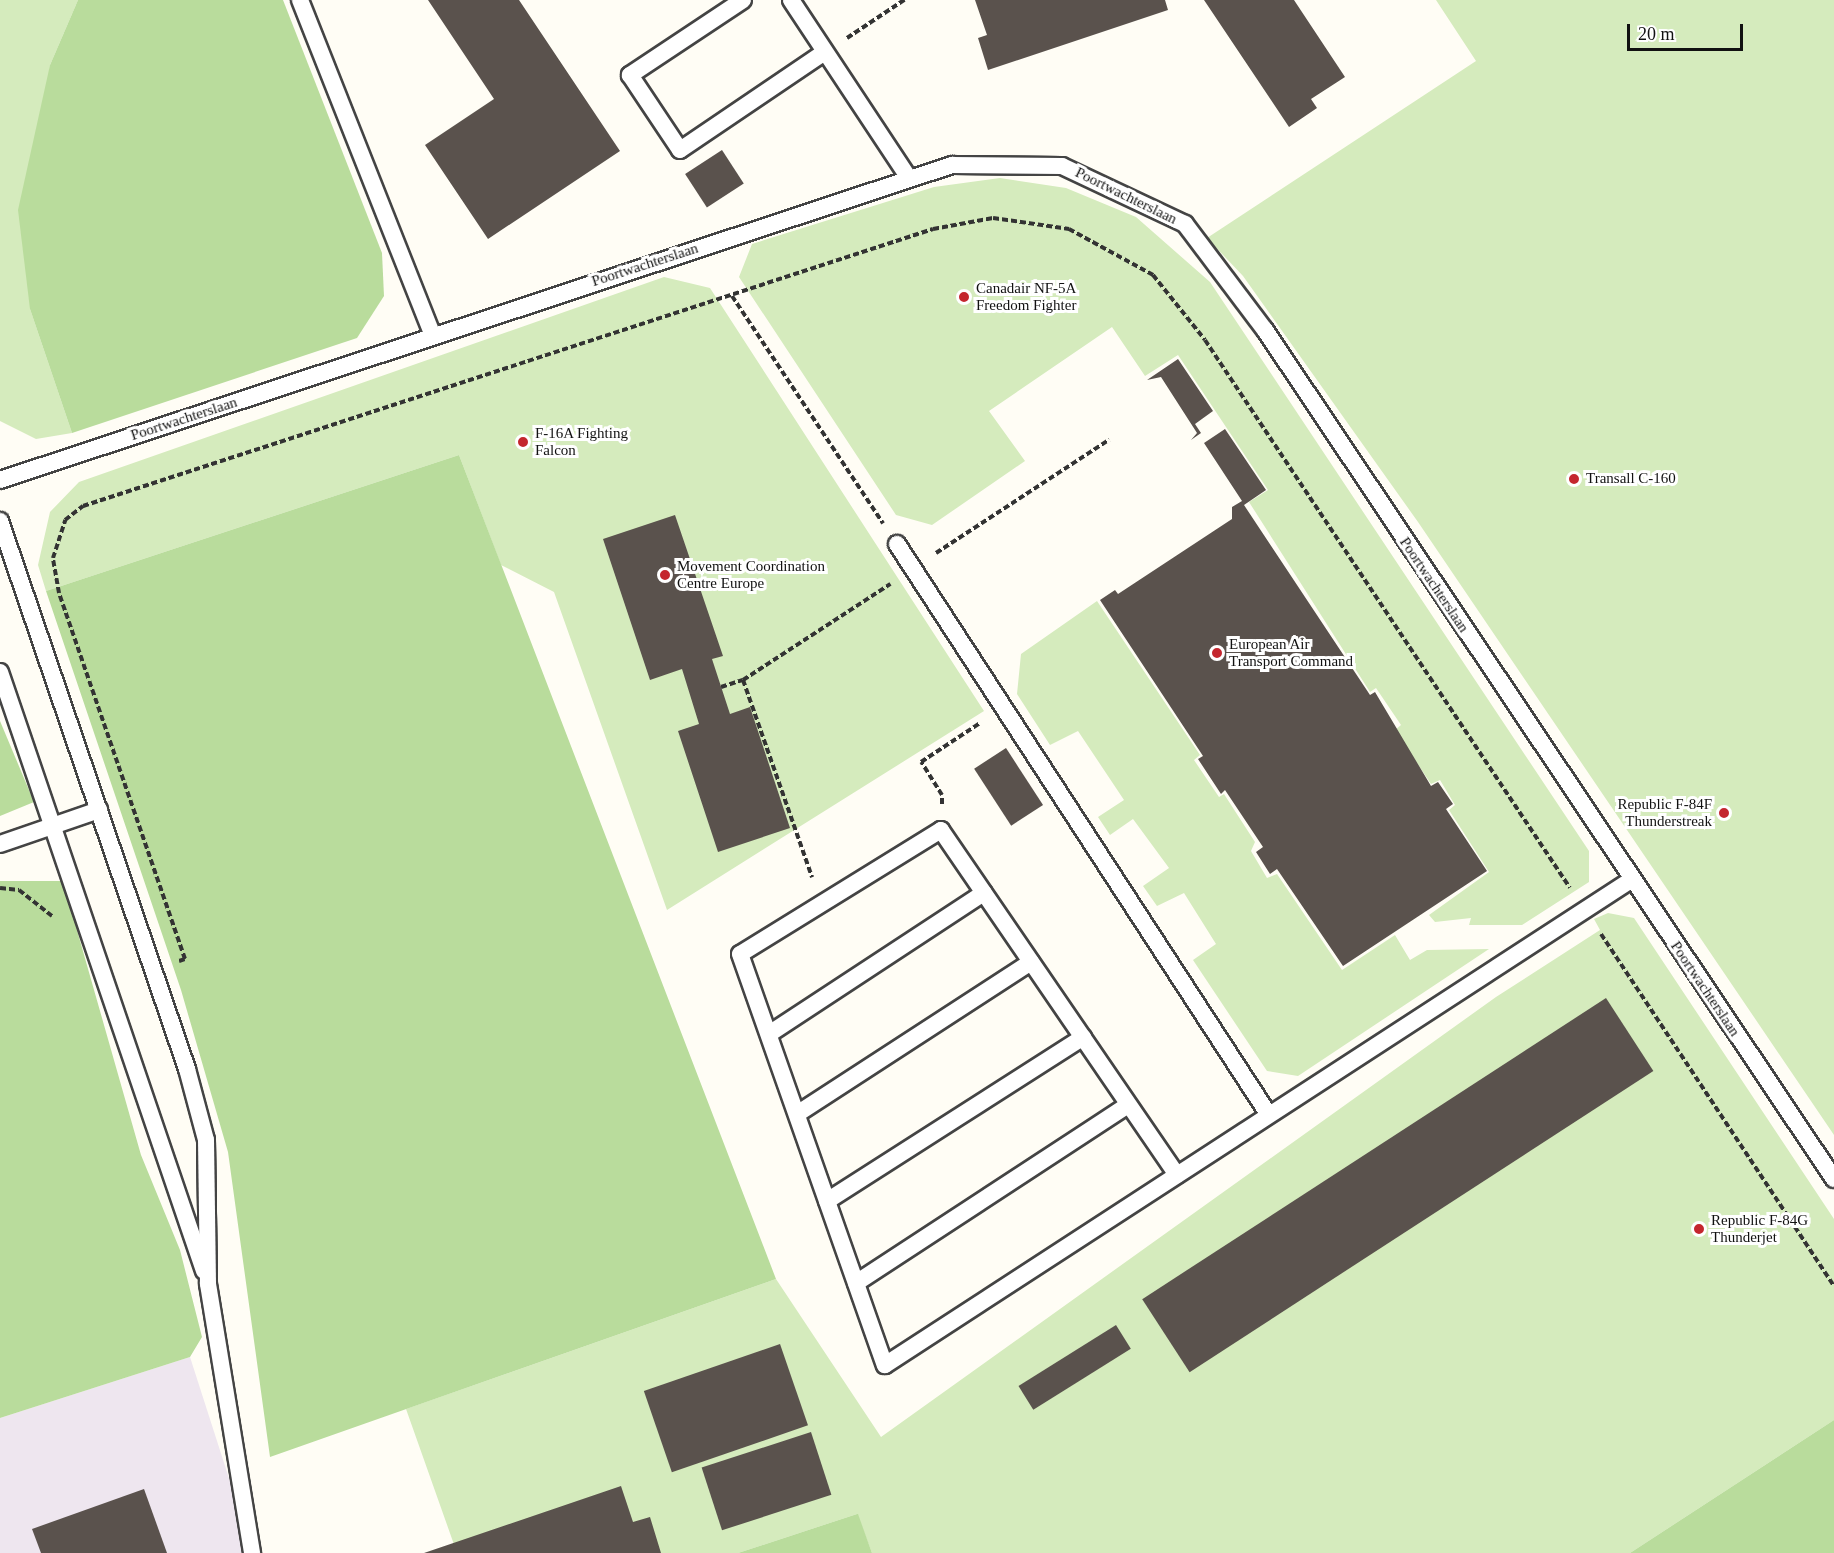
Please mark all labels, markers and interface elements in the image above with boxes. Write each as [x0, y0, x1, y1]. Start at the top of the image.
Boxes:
scale bar [1630, 12, 1746, 50]
text: 20 m [1638, 24, 1675, 44]
street label: Poortwachterslaan [1072, 164, 1180, 228]
street label: Poortwachterslaan [590, 239, 700, 291]
place label: Canadair NF-5A Freedom Fighter [976, 279, 1076, 314]
marker: Canadair NF-5A Freedom Fighter [957, 290, 971, 304]
street label: Poortwachterslaan [129, 393, 239, 445]
place label: F-16A Fighting Falcon [535, 424, 629, 459]
marker: F-16A Fighting Falcon [516, 435, 530, 449]
place label: Transall C-160 [1586, 470, 1676, 488]
marker: Transall C-160 [1567, 472, 1581, 486]
street label: Poortwachterslaan [1396, 534, 1472, 636]
place label: Movement Coordination Centre Europe [677, 557, 825, 592]
marker: Movement Coordination Centre Europe [658, 568, 672, 582]
place label: European Air Transport Command [1229, 635, 1353, 670]
marker: European Air Transport Command [1210, 646, 1224, 660]
place label: Republic F-84F Thunderstreak [1617, 795, 1712, 830]
marker: Republic F-84F Thunderstreak [1717, 806, 1731, 820]
street label: Poortwachterslaan [1667, 938, 1743, 1040]
place label: Republic F-84G Thunderjet [1711, 1211, 1808, 1246]
marker: Republic F-84G Thunderjet [1692, 1222, 1706, 1236]

